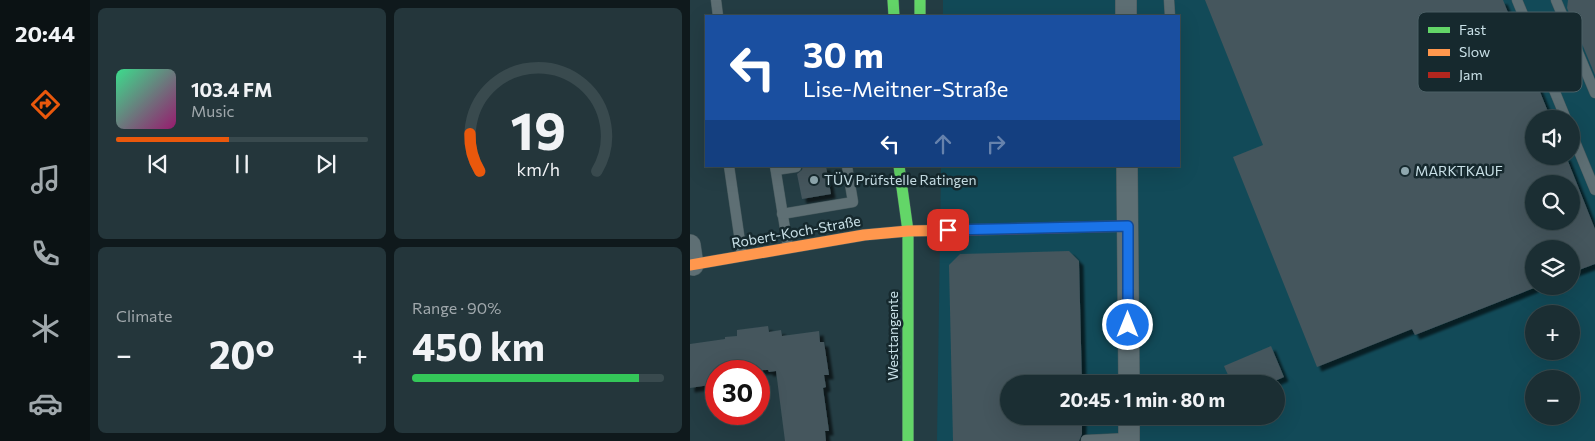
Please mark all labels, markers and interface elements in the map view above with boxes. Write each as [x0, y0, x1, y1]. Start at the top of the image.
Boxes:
legend [1418, 12, 1582, 92]
text: 20:44 [15, 20, 75, 47]
text: Fast [1459, 21, 1486, 38]
text: 30 m [803, 32, 884, 75]
icon: left [720, 35, 785, 100]
text: Slow [1459, 43, 1490, 60]
text: Jam [1459, 66, 1483, 83]
text: Lise-Meitner-Straße [803, 75, 1008, 102]
text: 103.4 FM [191, 78, 272, 101]
icon: directions [28, 87, 63, 122]
text: 19 [510, 97, 566, 161]
text: Music [191, 101, 235, 120]
map controls [1525, 110, 1580, 425]
button: sound [1525, 110, 1580, 165]
icon: left [876, 130, 904, 158]
icon: ahead [929, 130, 957, 158]
icon: right [982, 130, 1010, 158]
icon: previous [144, 150, 172, 178]
icon: pause [228, 150, 256, 178]
icon: next [312, 150, 340, 178]
text: km/h [516, 158, 560, 180]
icon: music [28, 162, 63, 197]
place label: MARKTKAUF [1415, 162, 1503, 179]
marker: MARKTKAUF [1399, 165, 1411, 177]
place label: TÜV Prüfstelle Ratingen [824, 171, 976, 188]
marker: TÜV Prüfstelle Ratingen [808, 174, 820, 186]
button: search [1525, 175, 1580, 230]
pin [927, 209, 969, 251]
street label: Robert-Koch-Straße [730, 212, 862, 251]
icon: arrive [934, 216, 962, 244]
icon: phone [28, 236, 63, 271]
button: layers [1525, 240, 1580, 295]
street label: Westtangente [884, 291, 901, 381]
text: Range · 90% [412, 298, 501, 317]
position arrow [1101, 298, 1153, 350]
button: + [1525, 305, 1580, 360]
text: Climate [116, 306, 172, 325]
icon: climate [28, 311, 63, 346]
text: 450 km [412, 322, 545, 369]
text: 20° [209, 330, 275, 377]
text: − [116, 337, 132, 371]
text: + [352, 337, 368, 371]
speed limit sign: 30 [705, 360, 770, 425]
button: − [1525, 370, 1580, 425]
icon: car [28, 386, 63, 421]
text: 20:45 · 1 min · 80 m [1060, 388, 1225, 411]

